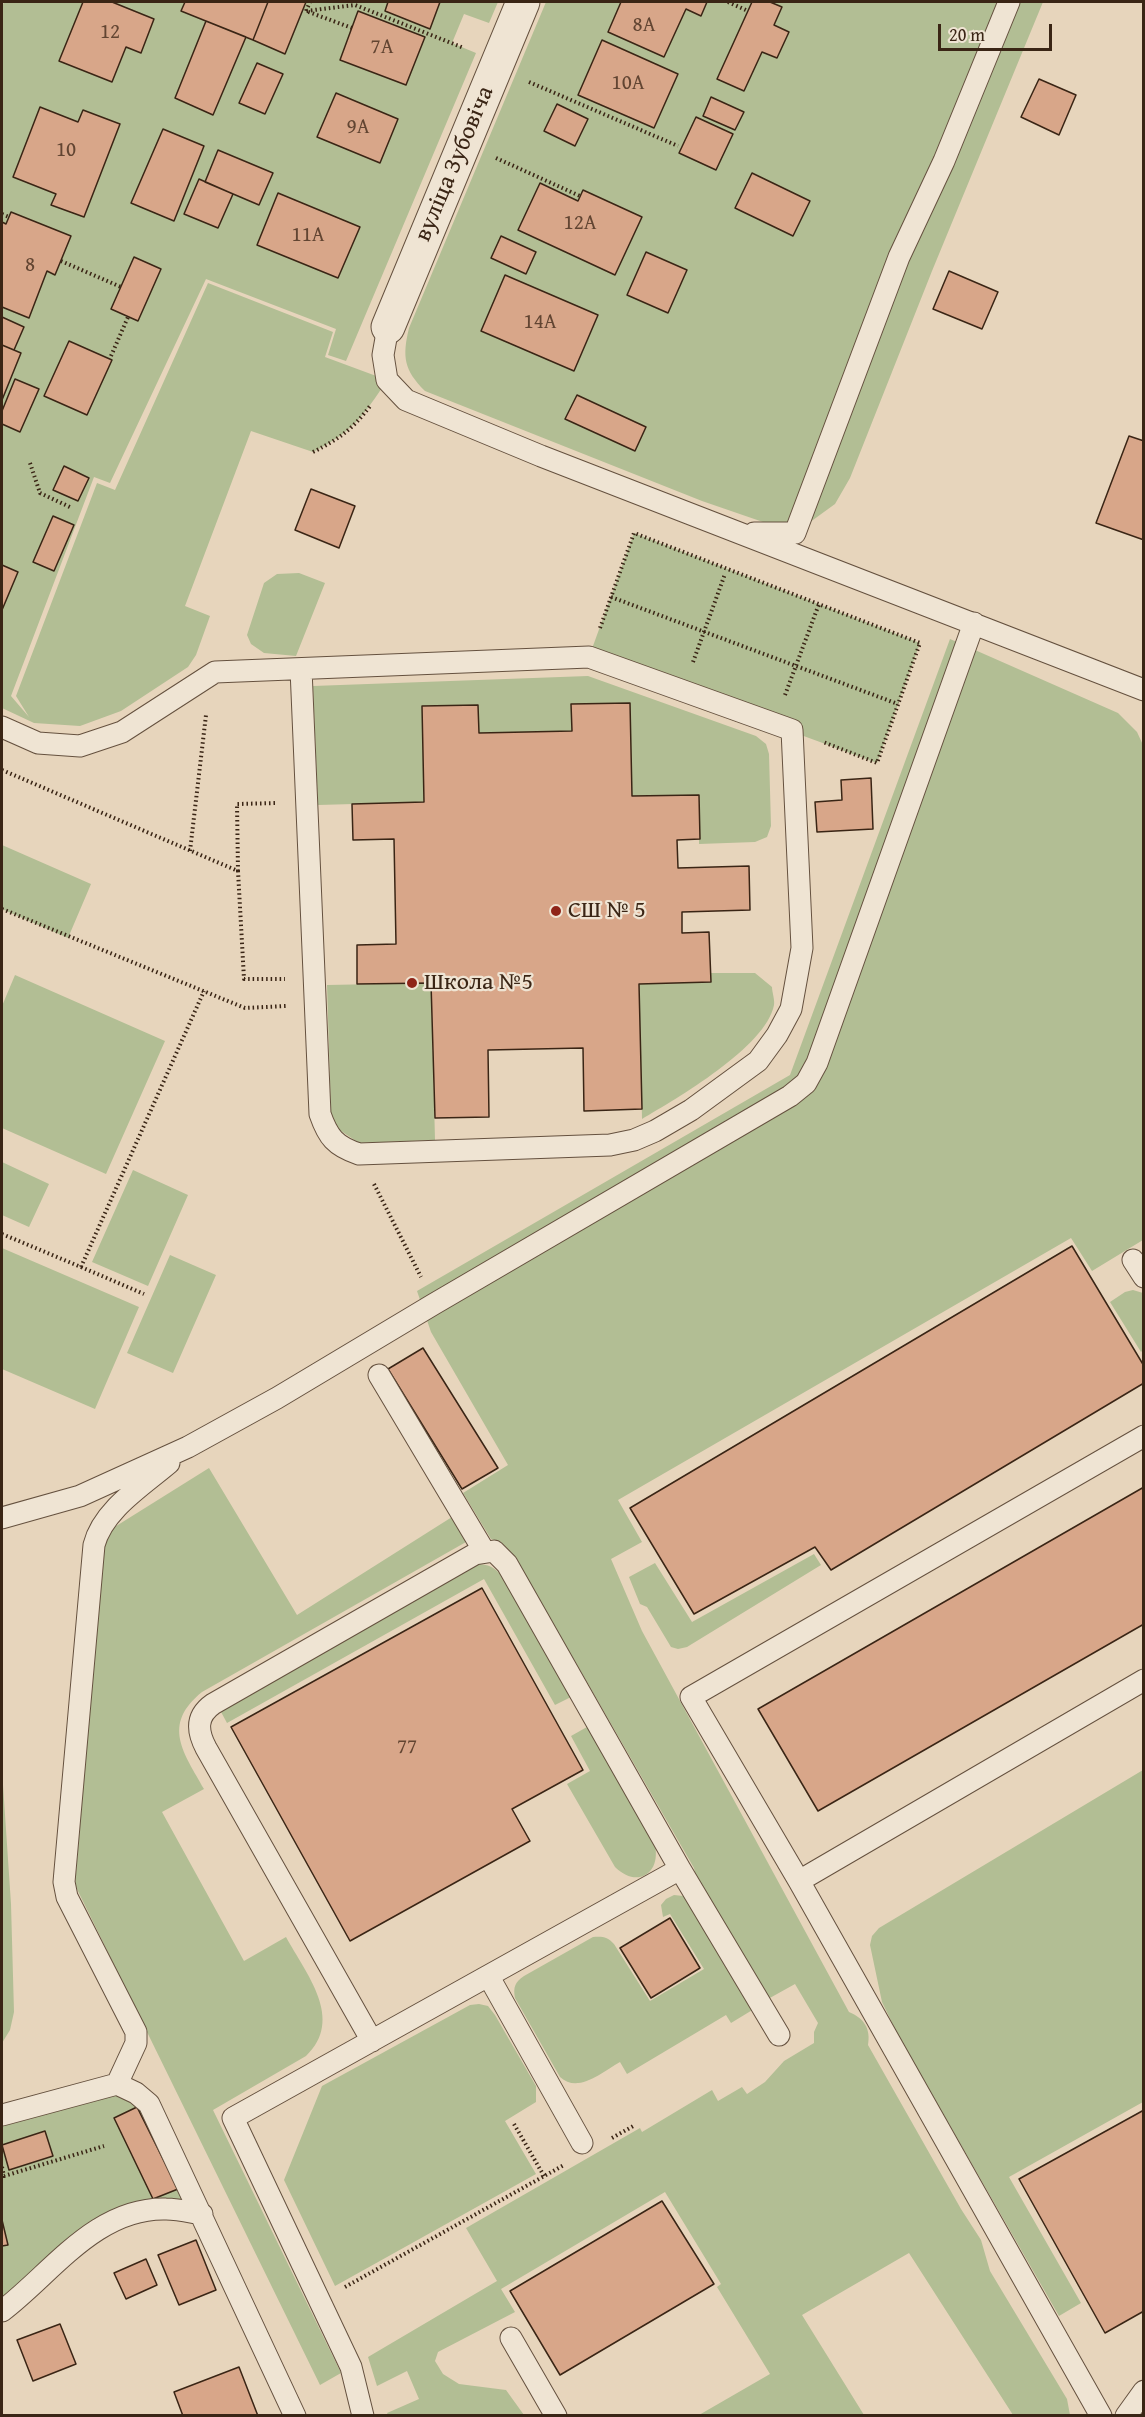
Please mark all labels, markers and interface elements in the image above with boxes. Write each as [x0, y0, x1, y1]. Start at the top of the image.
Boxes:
scale bar [941, 12, 1055, 50]
house number: 8А [633, 13, 655, 39]
house number: 12 [100, 20, 120, 46]
text: 20 m [949, 21, 985, 48]
house number: 7А [371, 35, 393, 61]
house number: 10А [612, 71, 644, 97]
street label: вуліца Зубовіча [409, 82, 501, 246]
house number: 9А [347, 115, 369, 141]
house number: 10 [56, 138, 76, 164]
house number: 12А [564, 211, 596, 237]
house number: 11А [292, 223, 324, 249]
house number: 8 [25, 253, 35, 279]
house number: 14А [524, 310, 556, 336]
place label: СШ № 5 [568, 897, 646, 925]
marker: СШ № 5 [549, 904, 563, 918]
place label: Школа №5 [424, 969, 533, 997]
marker: Школа №5 [405, 976, 419, 990]
house number: 77 [397, 1735, 417, 1761]

